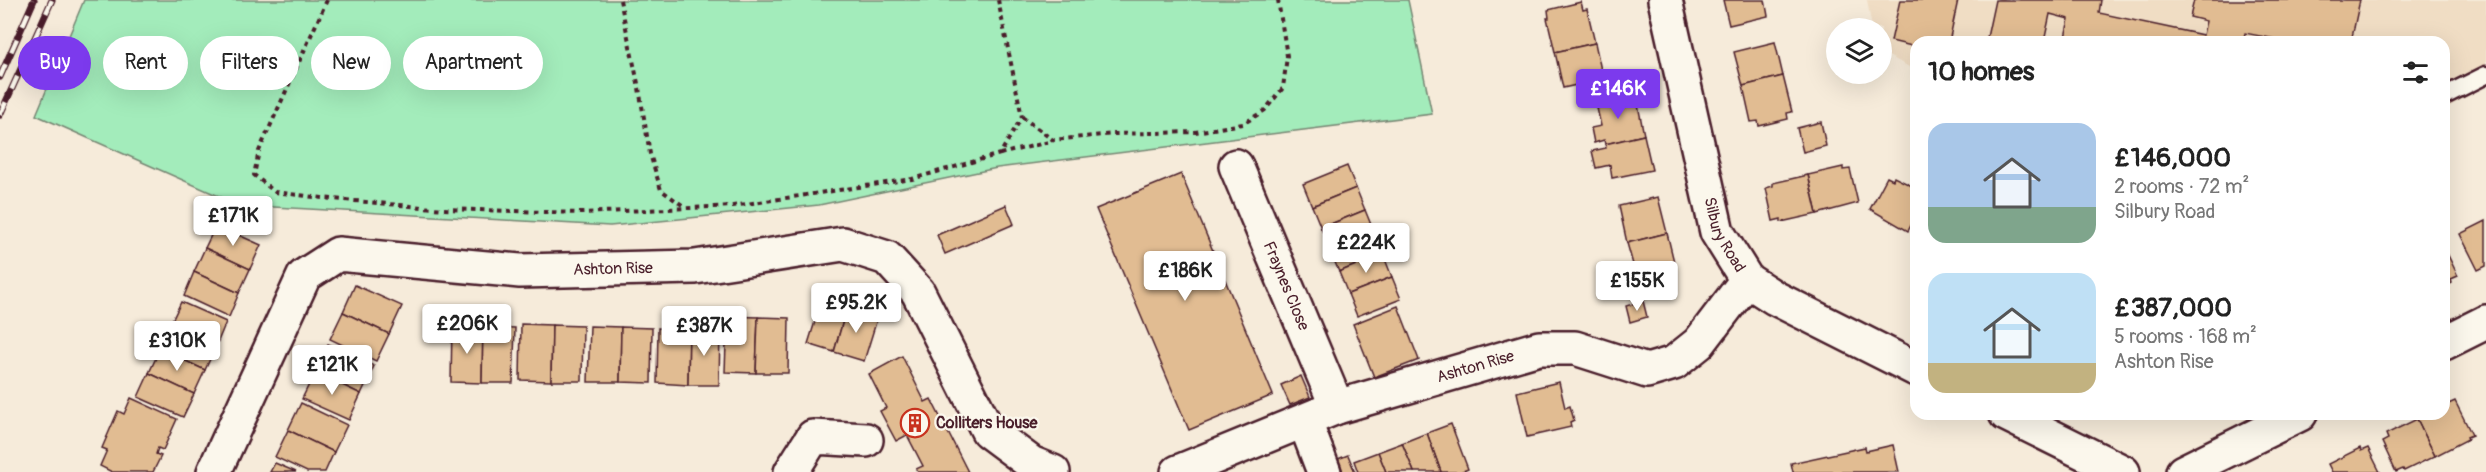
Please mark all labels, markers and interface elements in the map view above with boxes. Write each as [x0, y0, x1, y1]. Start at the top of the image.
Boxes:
map controls [1826, 18, 1892, 84]
button: layers [1826, 18, 1892, 84]
chip: Buy [18, 36, 91, 90]
chip: Rent [103, 36, 188, 90]
chip: Filters [200, 36, 299, 90]
chip: New [311, 36, 391, 90]
chip: Apartment [403, 36, 543, 90]
text: 10 homes [1928, 56, 2034, 88]
icon: filters [2399, 56, 2432, 89]
pin: £146K [1576, 69, 1660, 120]
text: £146K [1590, 76, 1646, 101]
text: £146,000 [2114, 142, 2231, 174]
icon: home [1976, 147, 2048, 219]
text: 2 rooms · 72 m² [2114, 174, 2249, 199]
street label: Silbury Road [1700, 195, 1750, 276]
pin: £171K [191, 196, 275, 247]
text: Silbury Road [2114, 199, 2215, 224]
text: £171K [207, 203, 259, 228]
pin: £224K [1324, 223, 1408, 274]
text: £224K [1337, 230, 1395, 255]
street label: Fraynes Close [1259, 238, 1314, 333]
pin: £186K [1143, 251, 1227, 302]
street label: Ashton Rise [573, 258, 653, 280]
text: £186K [1158, 258, 1212, 283]
pin: £155K [1595, 261, 1679, 312]
text: £155K [1610, 268, 1664, 293]
pin: £95.2K [807, 283, 905, 334]
text: £95.2K [825, 290, 887, 315]
text: £387,000 [2114, 292, 2232, 324]
icon: home [1976, 297, 2048, 369]
pin: £206K [425, 304, 509, 355]
pin: £387K [662, 306, 746, 357]
text: £206K [436, 311, 498, 336]
text: £387K [676, 313, 732, 338]
pin: £310K [135, 321, 219, 372]
text: 5 rooms · 168 m² [2114, 324, 2257, 349]
text: £310K [148, 328, 206, 353]
pin: £121K [290, 345, 374, 396]
street label: Ashton Rise [1434, 346, 1517, 387]
text: Ashton Rise [2114, 349, 2214, 374]
text: £121K [306, 352, 358, 377]
building icon: Colliters House [899, 407, 931, 439]
place label: Colliters House [936, 413, 1039, 433]

